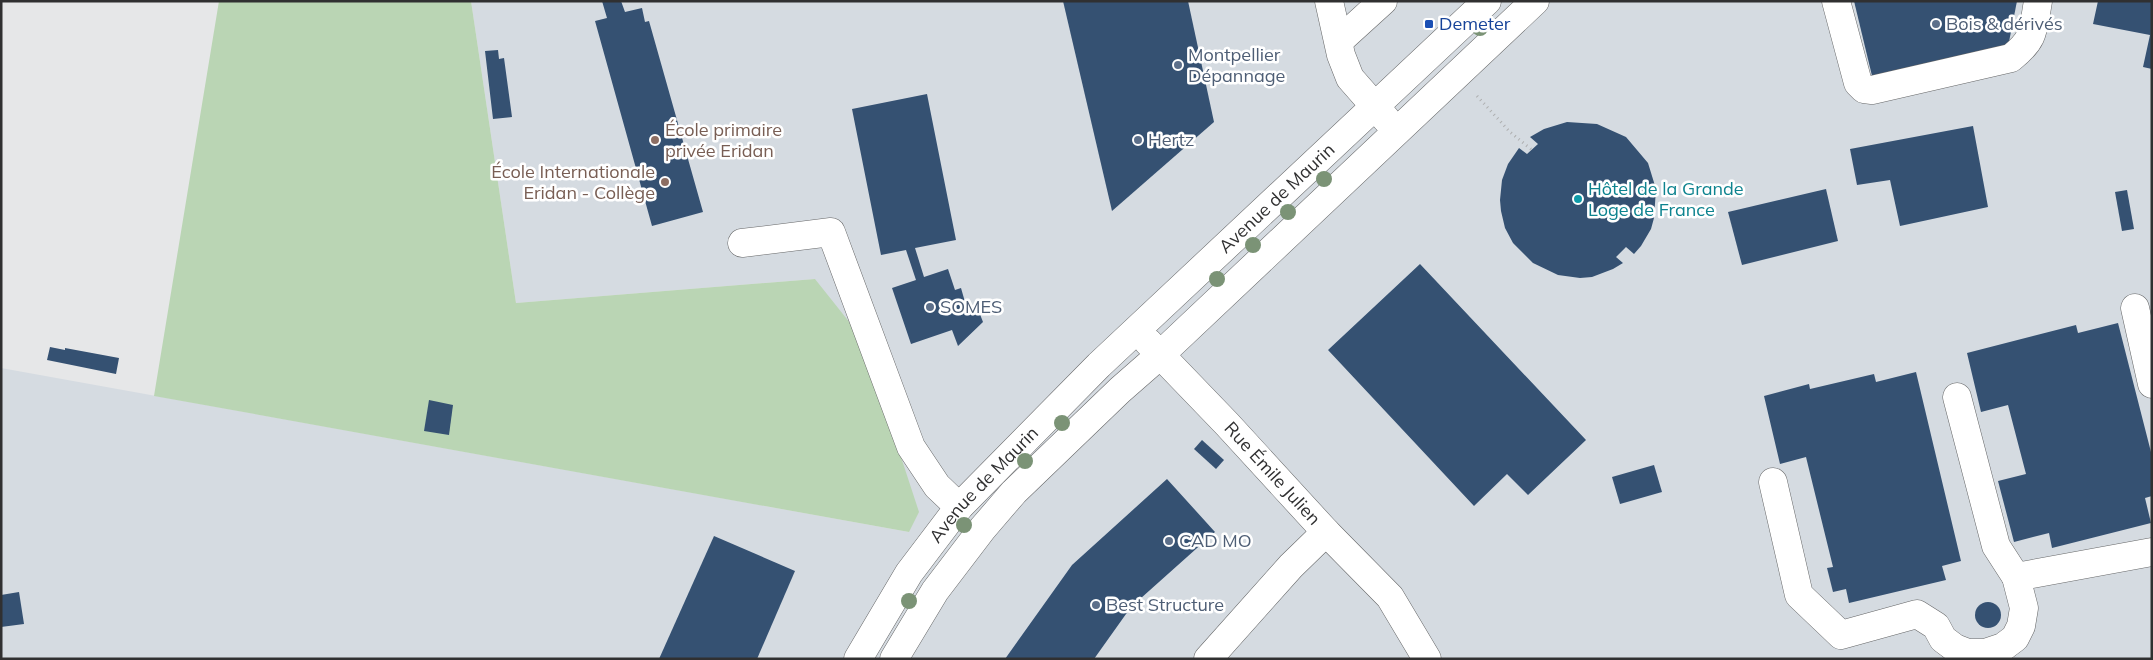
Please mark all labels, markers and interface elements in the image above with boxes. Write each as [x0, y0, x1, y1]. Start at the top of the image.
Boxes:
place label: Demeter [1439, 12, 1511, 35]
place label: Bois & dérivés [1946, 12, 2063, 35]
marker: Demeter [1423, 18, 1435, 30]
marker: Bois & dérivés [1930, 18, 1942, 30]
place label: Montpellier Dépannage [1188, 43, 1285, 87]
marker: Montpellier Dépannage [1172, 59, 1184, 71]
place label: École primaire privée Eridan [665, 118, 782, 162]
place label: Hertz [1148, 128, 1194, 151]
marker: École primaire privée Eridan [649, 134, 661, 146]
marker: Hertz [1132, 134, 1144, 146]
street label: Avenue de Maurin [1214, 138, 1339, 258]
place label: École Internationale Eridan - Collège [491, 160, 655, 204]
marker: École Internationale Eridan - Collège [659, 176, 671, 188]
place label: Hôtel de la Grande Loge de France [1588, 177, 1744, 221]
marker: Hôtel de la Grande Loge de France [1572, 193, 1584, 205]
place label: SOMES [940, 295, 1002, 318]
marker: SOMES [924, 301, 936, 313]
street label: Rue Émile Julien [1220, 417, 1326, 530]
street label: Avenue de Maurin [924, 421, 1043, 547]
place label: CAD MO [1179, 529, 1252, 552]
marker: CAD MO [1163, 535, 1175, 547]
place label: Best Structure [1106, 593, 1224, 616]
marker: Best Structure [1090, 599, 1102, 611]

